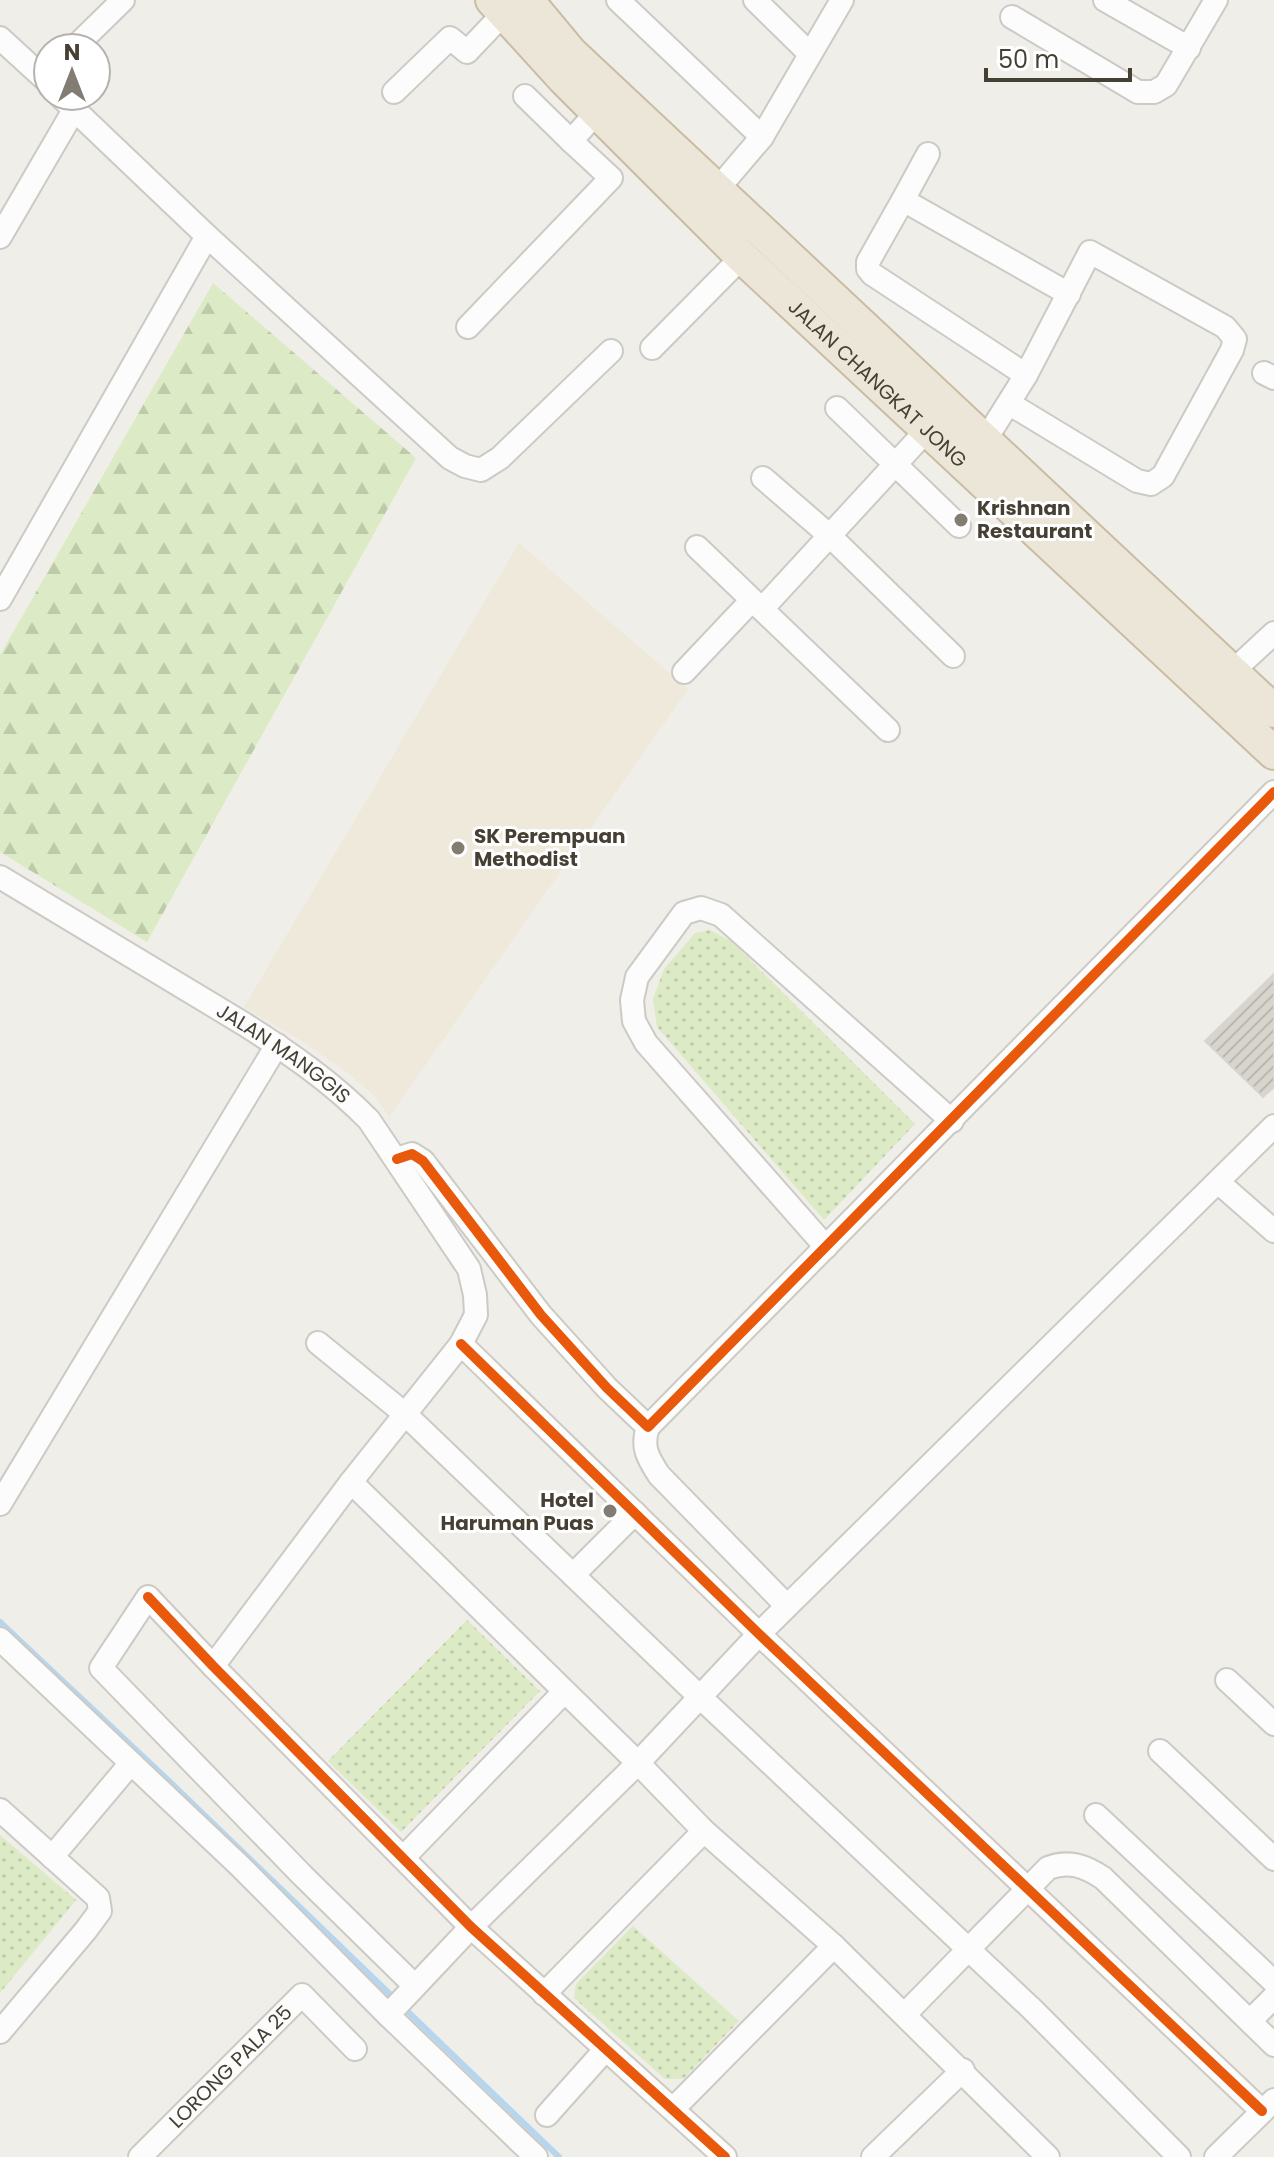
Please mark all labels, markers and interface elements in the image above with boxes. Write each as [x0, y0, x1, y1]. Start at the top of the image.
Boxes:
north arrow [32, 32, 112, 112]
scale bar [986, 32, 1130, 82]
text: N [64, 37, 80, 68]
text: 50 m [998, 43, 1059, 76]
street label: JALAN CHANGKAT JONG [782, 293, 973, 474]
place label: Krishnan Restaurant [977, 494, 1092, 545]
marker: Krishnan Restaurant [952, 511, 970, 529]
place label: SK Perempuan Methodist [474, 822, 625, 873]
marker: SK Perempuan Methodist [449, 839, 467, 857]
street label: JALAN MANGGIS [211, 997, 357, 1110]
place label: Hotel Haruman Puas [441, 1486, 594, 1537]
marker: Hotel Haruman Puas [601, 1502, 619, 1520]
street label: LORONG PALA 25 [163, 1999, 298, 2134]

